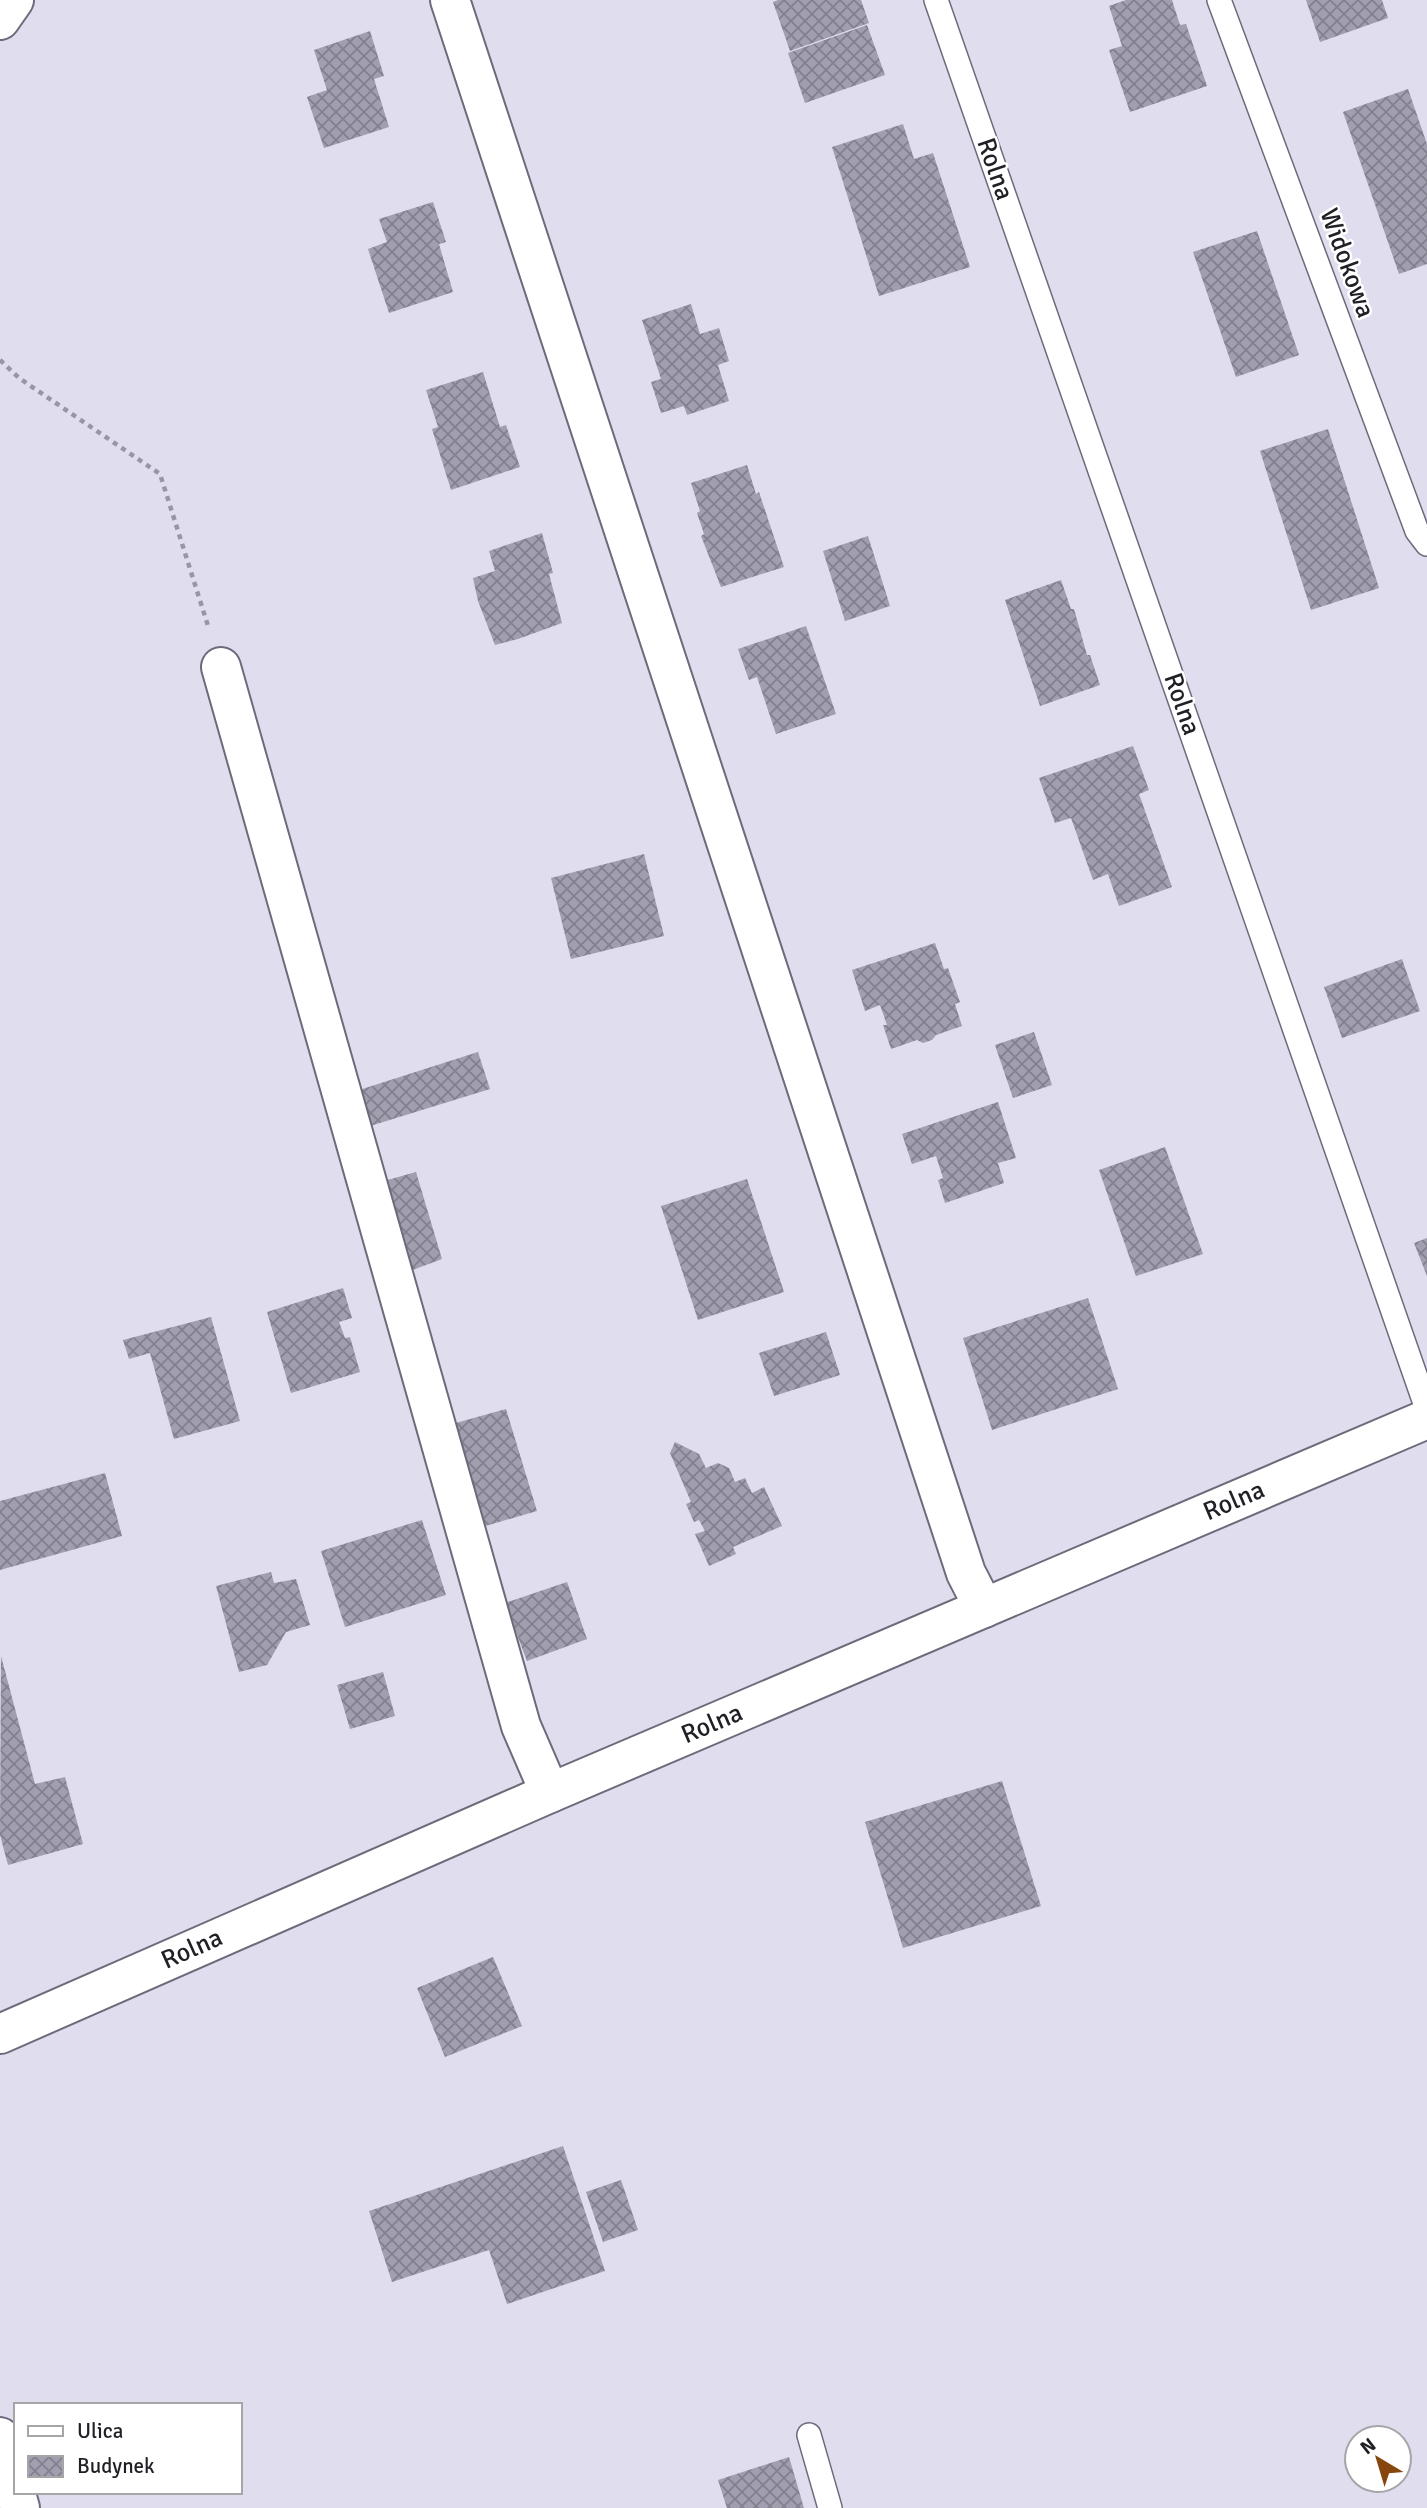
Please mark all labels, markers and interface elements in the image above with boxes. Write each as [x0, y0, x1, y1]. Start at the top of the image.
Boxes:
street label: Rolna [969, 134, 1021, 204]
street label: Widokowa [1312, 204, 1382, 322]
street label: Rolna [1156, 669, 1208, 739]
street label: Rolna [1198, 1474, 1270, 1528]
street label: Rolna [676, 1697, 748, 1751]
street label: Rolna [156, 1921, 228, 1977]
legend [14, 2403, 242, 2494]
text: Ulica [77, 2418, 123, 2444]
north arrow [1343, 2424, 1413, 2494]
text: N [1356, 2433, 1381, 2460]
text: Budynek [77, 2453, 155, 2479]

